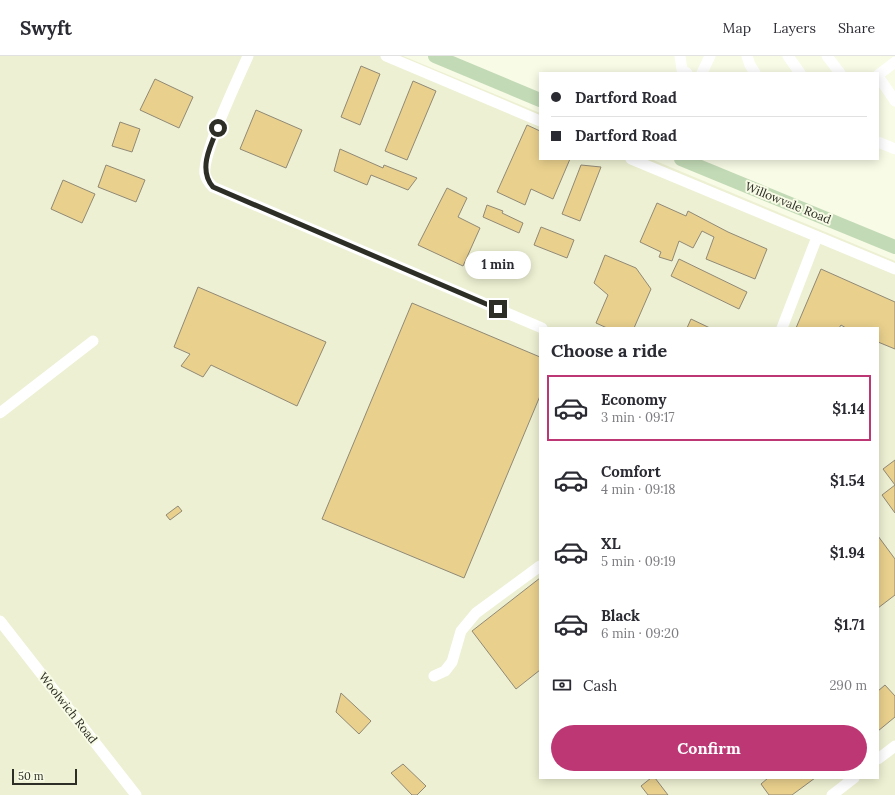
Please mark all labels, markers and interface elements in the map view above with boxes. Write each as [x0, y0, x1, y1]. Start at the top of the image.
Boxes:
text: Swyft [20, 16, 72, 40]
text: Map [723, 19, 751, 37]
text: Layers [773, 19, 816, 37]
text: Share [838, 19, 875, 37]
text: Dartford Road [575, 88, 677, 107]
route start [209, 119, 227, 137]
text: Dartford Road [575, 126, 677, 145]
street label: Willowvale Road [743, 178, 833, 227]
callout: 1 min [465, 251, 531, 279]
text: 1 min [481, 256, 515, 273]
route end [489, 300, 507, 318]
text: Choose a ride [551, 339, 667, 362]
icon: car [553, 390, 589, 426]
text: Economy [601, 390, 666, 409]
text: $1.14 [832, 399, 865, 418]
text: 3 min · 09:17 [601, 409, 674, 426]
icon: car [553, 462, 589, 498]
text: Comfort [601, 462, 661, 481]
text: $1.54 [830, 471, 865, 490]
text: 4 min · 09:18 [601, 481, 676, 498]
icon: car [553, 534, 589, 570]
text: XL [601, 534, 621, 553]
text: $1.94 [830, 543, 865, 562]
text: 5 min · 09:19 [601, 553, 676, 570]
icon: car [553, 606, 589, 642]
text: Black [601, 606, 640, 625]
text: $1.71 [834, 615, 865, 634]
text: 6 min · 09:20 [601, 625, 679, 642]
street label: Woolwich Road [36, 669, 101, 746]
icon: cash [551, 674, 573, 696]
text: Cash [583, 676, 617, 695]
text: 290 m [829, 677, 867, 694]
button: Confirm [551, 725, 867, 771]
scale bar [12, 767, 77, 786]
text: 50 m [18, 769, 44, 783]

